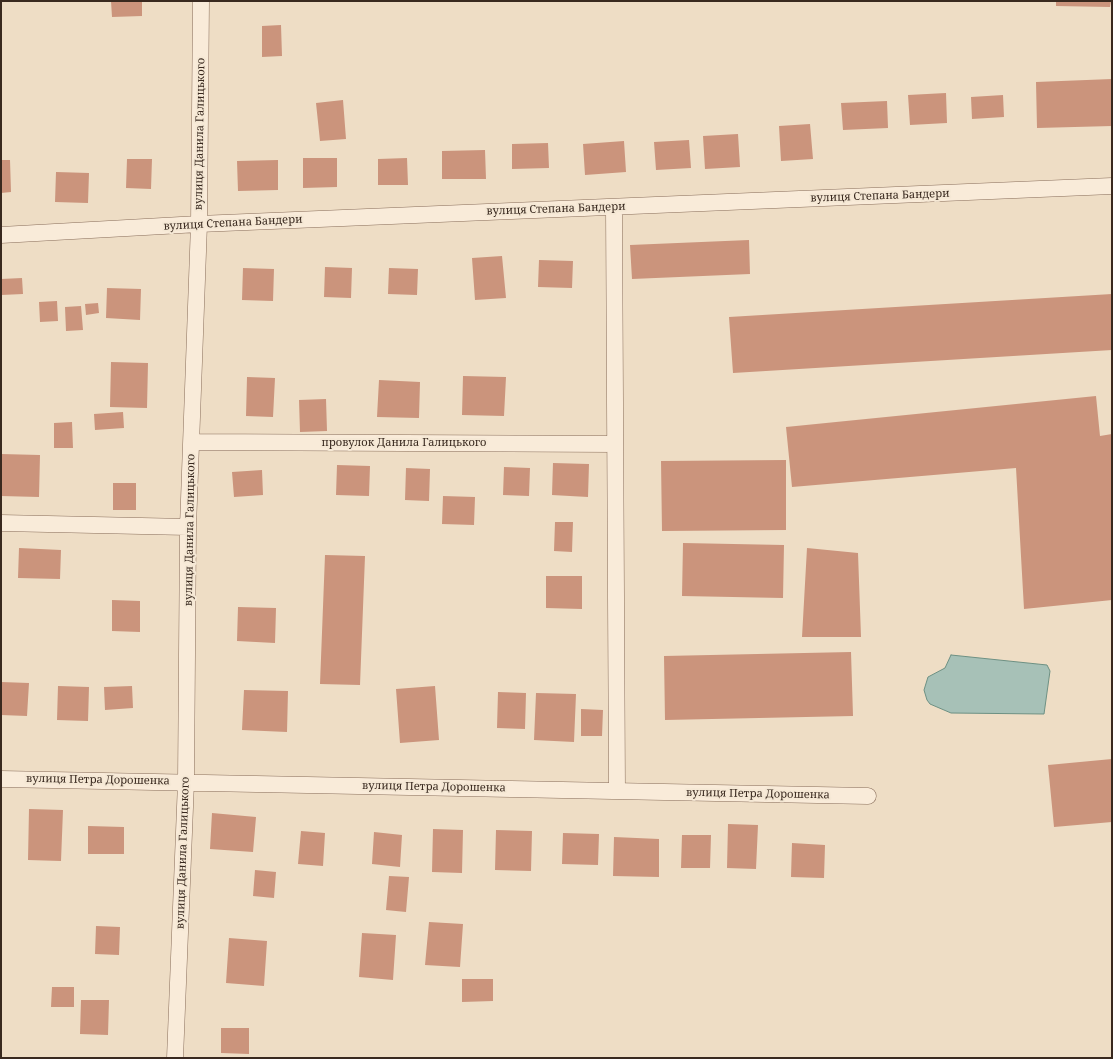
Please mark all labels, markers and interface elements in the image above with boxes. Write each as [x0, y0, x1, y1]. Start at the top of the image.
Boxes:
street label: вулиця Данила Галицького [192, 58, 208, 210]
street label: вулиця Степана Бандери [810, 187, 950, 205]
street label: вулиця Степана Бандери [486, 200, 626, 218]
street label: вулиця Степана Бандери [163, 213, 303, 233]
street label: провулок Данила Галицького [322, 436, 486, 450]
street label: вулиця Данила Галицького [182, 454, 198, 606]
street label: вулиця Петра Дорошенка [26, 772, 170, 788]
street label: вулиця Данила Галицького [174, 777, 192, 929]
street label: вулиця Петра Дорошенка [362, 779, 506, 795]
street label: вулиця Петра Дорошенка [686, 786, 830, 802]

